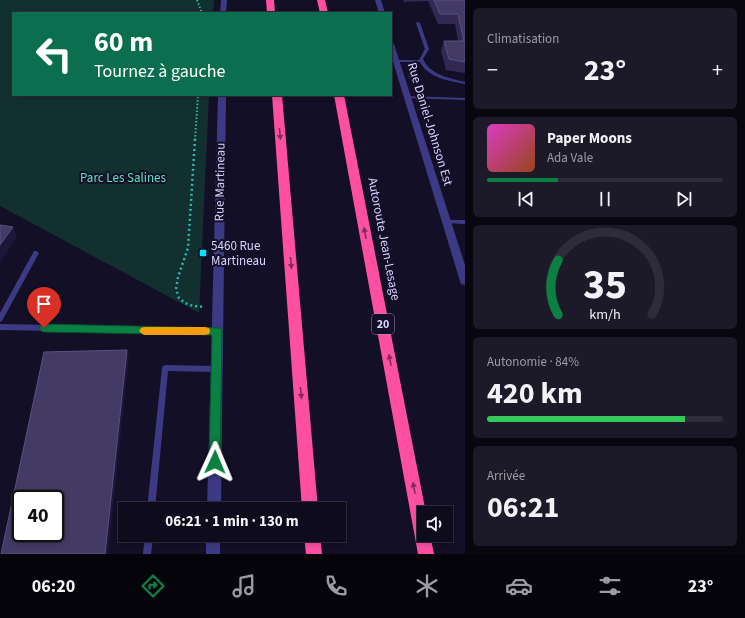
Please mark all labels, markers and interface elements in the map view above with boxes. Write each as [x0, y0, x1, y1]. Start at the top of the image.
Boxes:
text: 60 m [94, 22, 153, 62]
icon: left [28, 28, 80, 80]
text: Climatisation [487, 30, 559, 48]
text: 23° [584, 49, 626, 92]
text: − [487, 54, 498, 86]
text: + [712, 54, 723, 86]
text: Tournez à gauche [94, 59, 226, 84]
street label: Rue Daniel-Johnson Est [403, 60, 457, 188]
one-way arrow [277, 128, 284, 140]
text: Paper Moons [547, 128, 632, 149]
street label: Rue Martineau [210, 143, 230, 221]
text: Ada Vale [547, 149, 593, 167]
park label: Parc Les Salines [80, 169, 167, 187]
street label: Autoroute Jean-Lesage [363, 176, 405, 302]
icon: previous [515, 188, 537, 210]
icon: pause [594, 188, 616, 210]
icon: next [673, 188, 695, 210]
one-way arrow [362, 227, 368, 239]
place label: 5460 Rue Martineau [211, 237, 266, 270]
marker: 5460 Rue Martineau [198, 248, 208, 258]
text: 35 [583, 255, 627, 315]
one-way arrow [287, 257, 294, 269]
pin [27, 287, 61, 328]
icon: arrive [33, 293, 55, 315]
text: km/h [589, 304, 621, 325]
road number: 20 [372, 314, 394, 334]
text: Autonomie · 84% [487, 353, 579, 371]
one-way arrow [386, 354, 392, 367]
text: 420 km [487, 372, 583, 415]
one-way arrow [298, 387, 304, 399]
position arrow [194, 441, 236, 483]
text: Arrivée [487, 467, 525, 485]
one-way arrow [411, 482, 417, 494]
text: 06:21 [487, 486, 559, 529]
speed limit sign: 40 [12, 490, 64, 542]
map controls [417, 506, 453, 542]
button: sound [417, 506, 453, 542]
text: 06:21 · 1 min · 130 m [165, 511, 299, 532]
icon: directions [139, 572, 167, 600]
icon: music [230, 572, 258, 600]
icon: phone [322, 572, 350, 600]
icon: climate [413, 572, 441, 600]
icon: car [505, 572, 533, 600]
icon: filters [596, 572, 624, 600]
text: 06:20 [32, 574, 75, 599]
text: 23° [688, 574, 713, 599]

